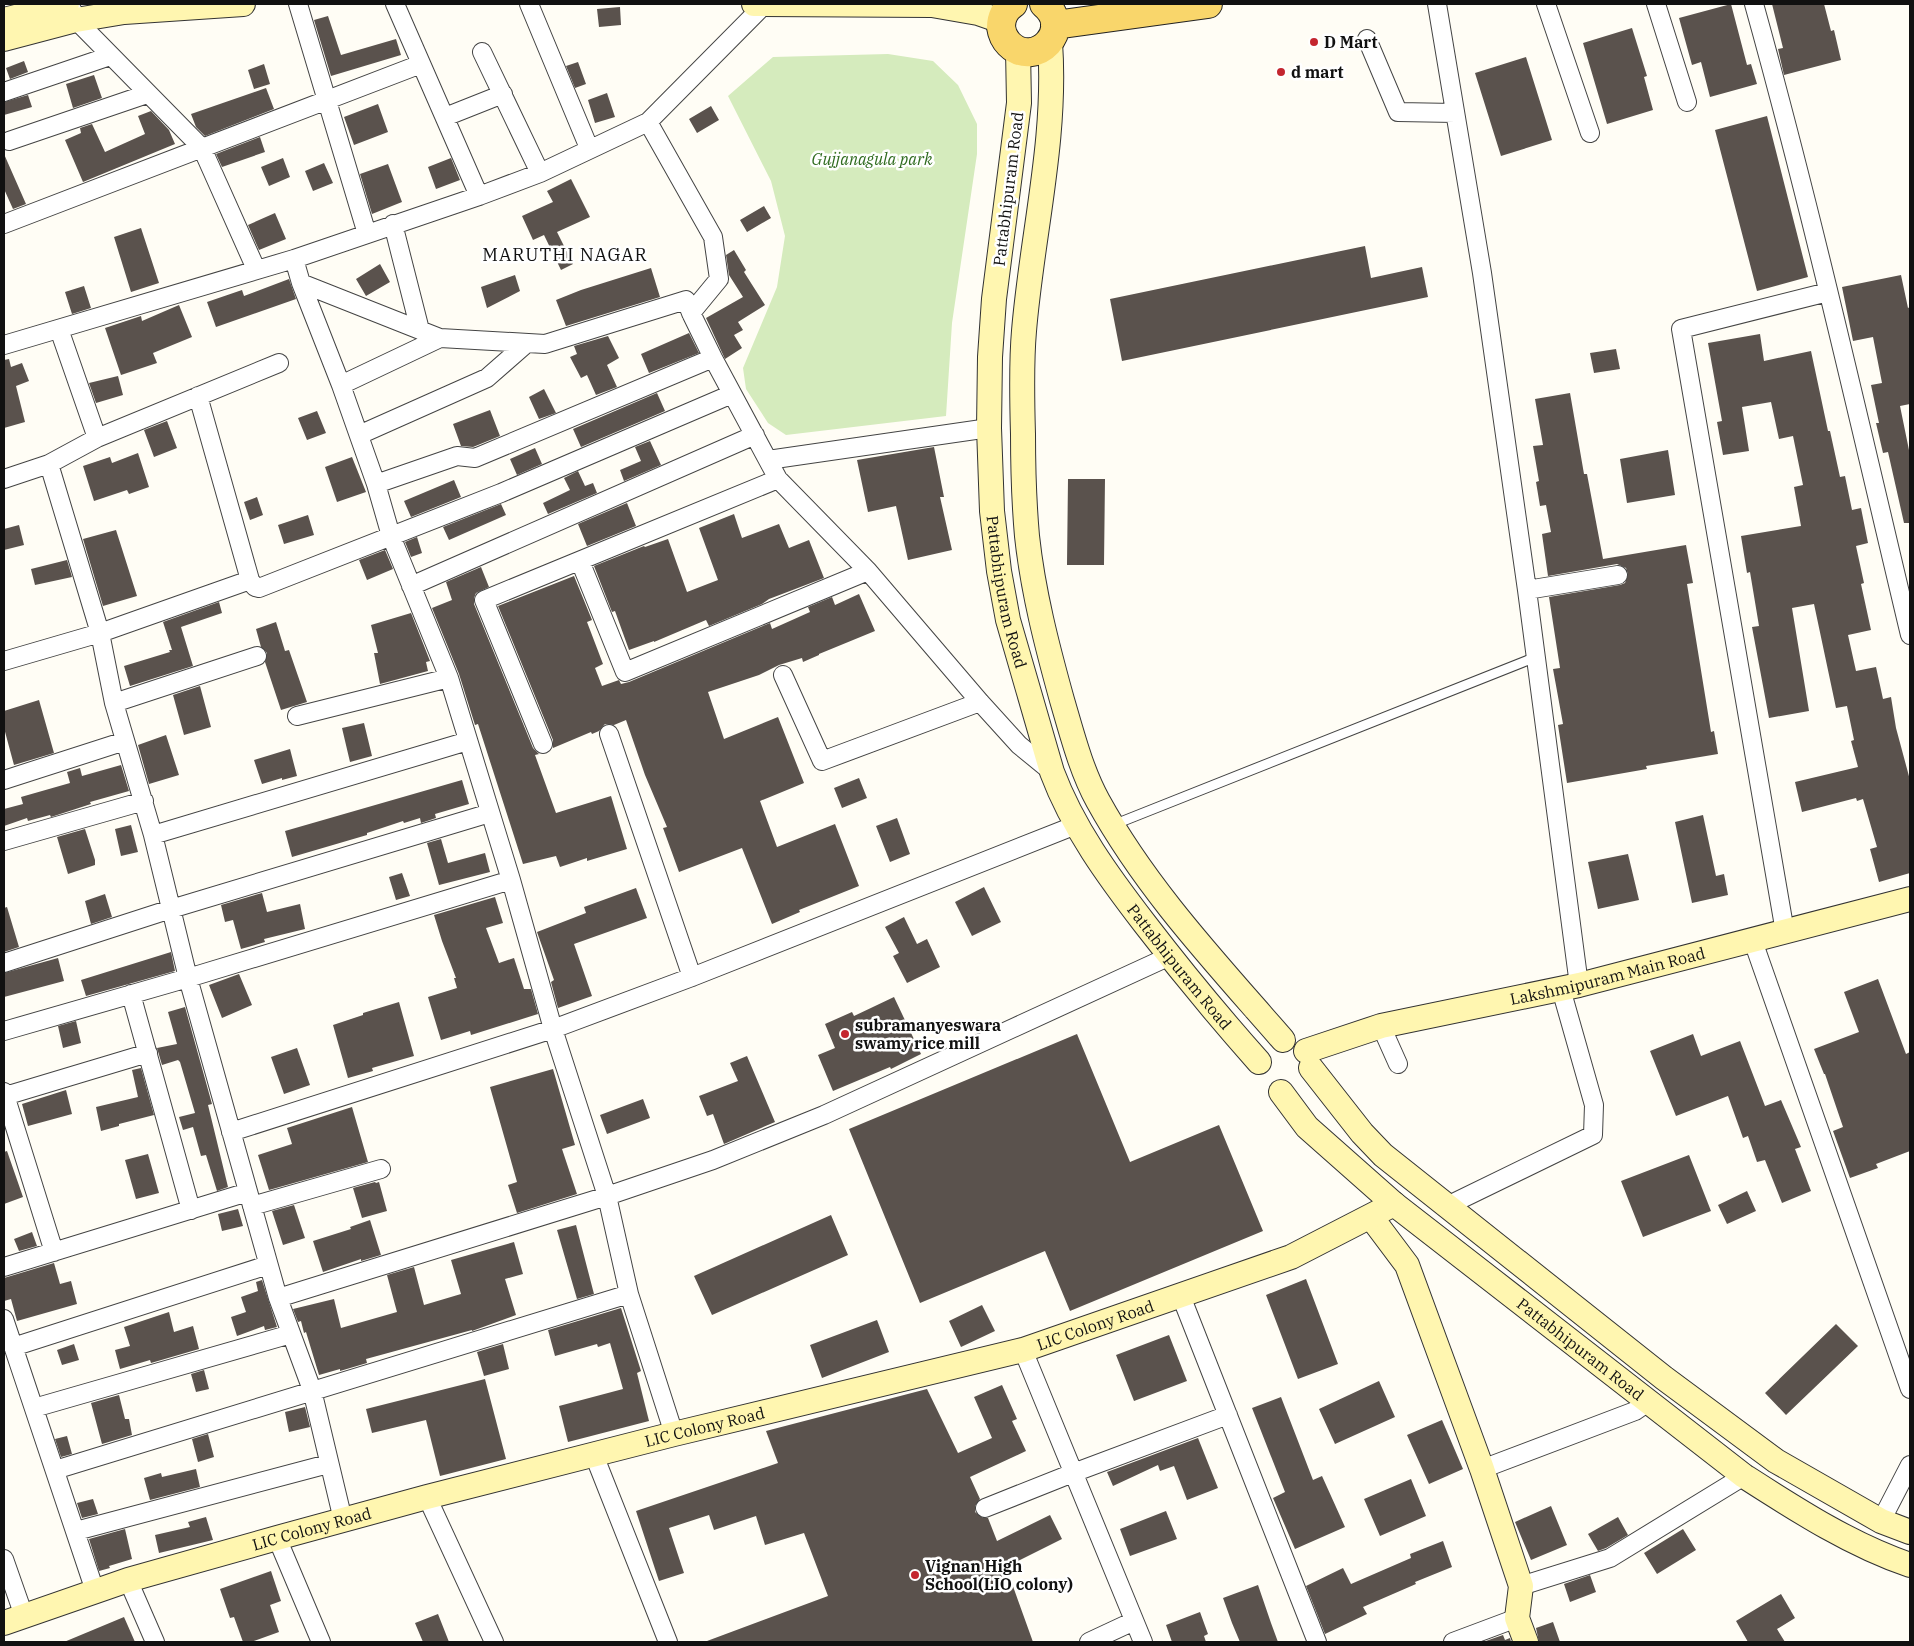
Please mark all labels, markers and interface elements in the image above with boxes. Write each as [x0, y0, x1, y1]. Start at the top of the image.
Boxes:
place label: D Mart [1324, 32, 1377, 52]
marker: D Mart [1308, 36, 1320, 48]
place label: d mart [1291, 62, 1344, 82]
marker: d mart [1275, 66, 1287, 78]
street label: Pattabhipuram Road [989, 110, 1027, 267]
park label: Gujjanagula park [812, 149, 933, 169]
district label: MARUTHI NAGAR [482, 243, 648, 266]
street label: Pattabhipuram Road [983, 514, 1031, 671]
street label: Pattabhipuram Road [1123, 900, 1236, 1034]
street label: Lakshmipuram Main Road [1508, 943, 1707, 1009]
place label: subramanyeswara swamy rice mill [855, 1015, 1001, 1053]
marker: subramanyeswara swamy rice mill [839, 1028, 851, 1040]
street label: Pattabhipuram Road [1513, 1293, 1648, 1405]
street label: LIC Colony Road [1034, 1295, 1157, 1354]
street label: LIC Colony Road [643, 1402, 767, 1451]
street label: LIC Colony Road [250, 1503, 374, 1555]
place label: Vignan High School(LIO colony) [925, 1556, 1073, 1594]
marker: Vignan High School(LIO colony) [909, 1569, 921, 1581]

